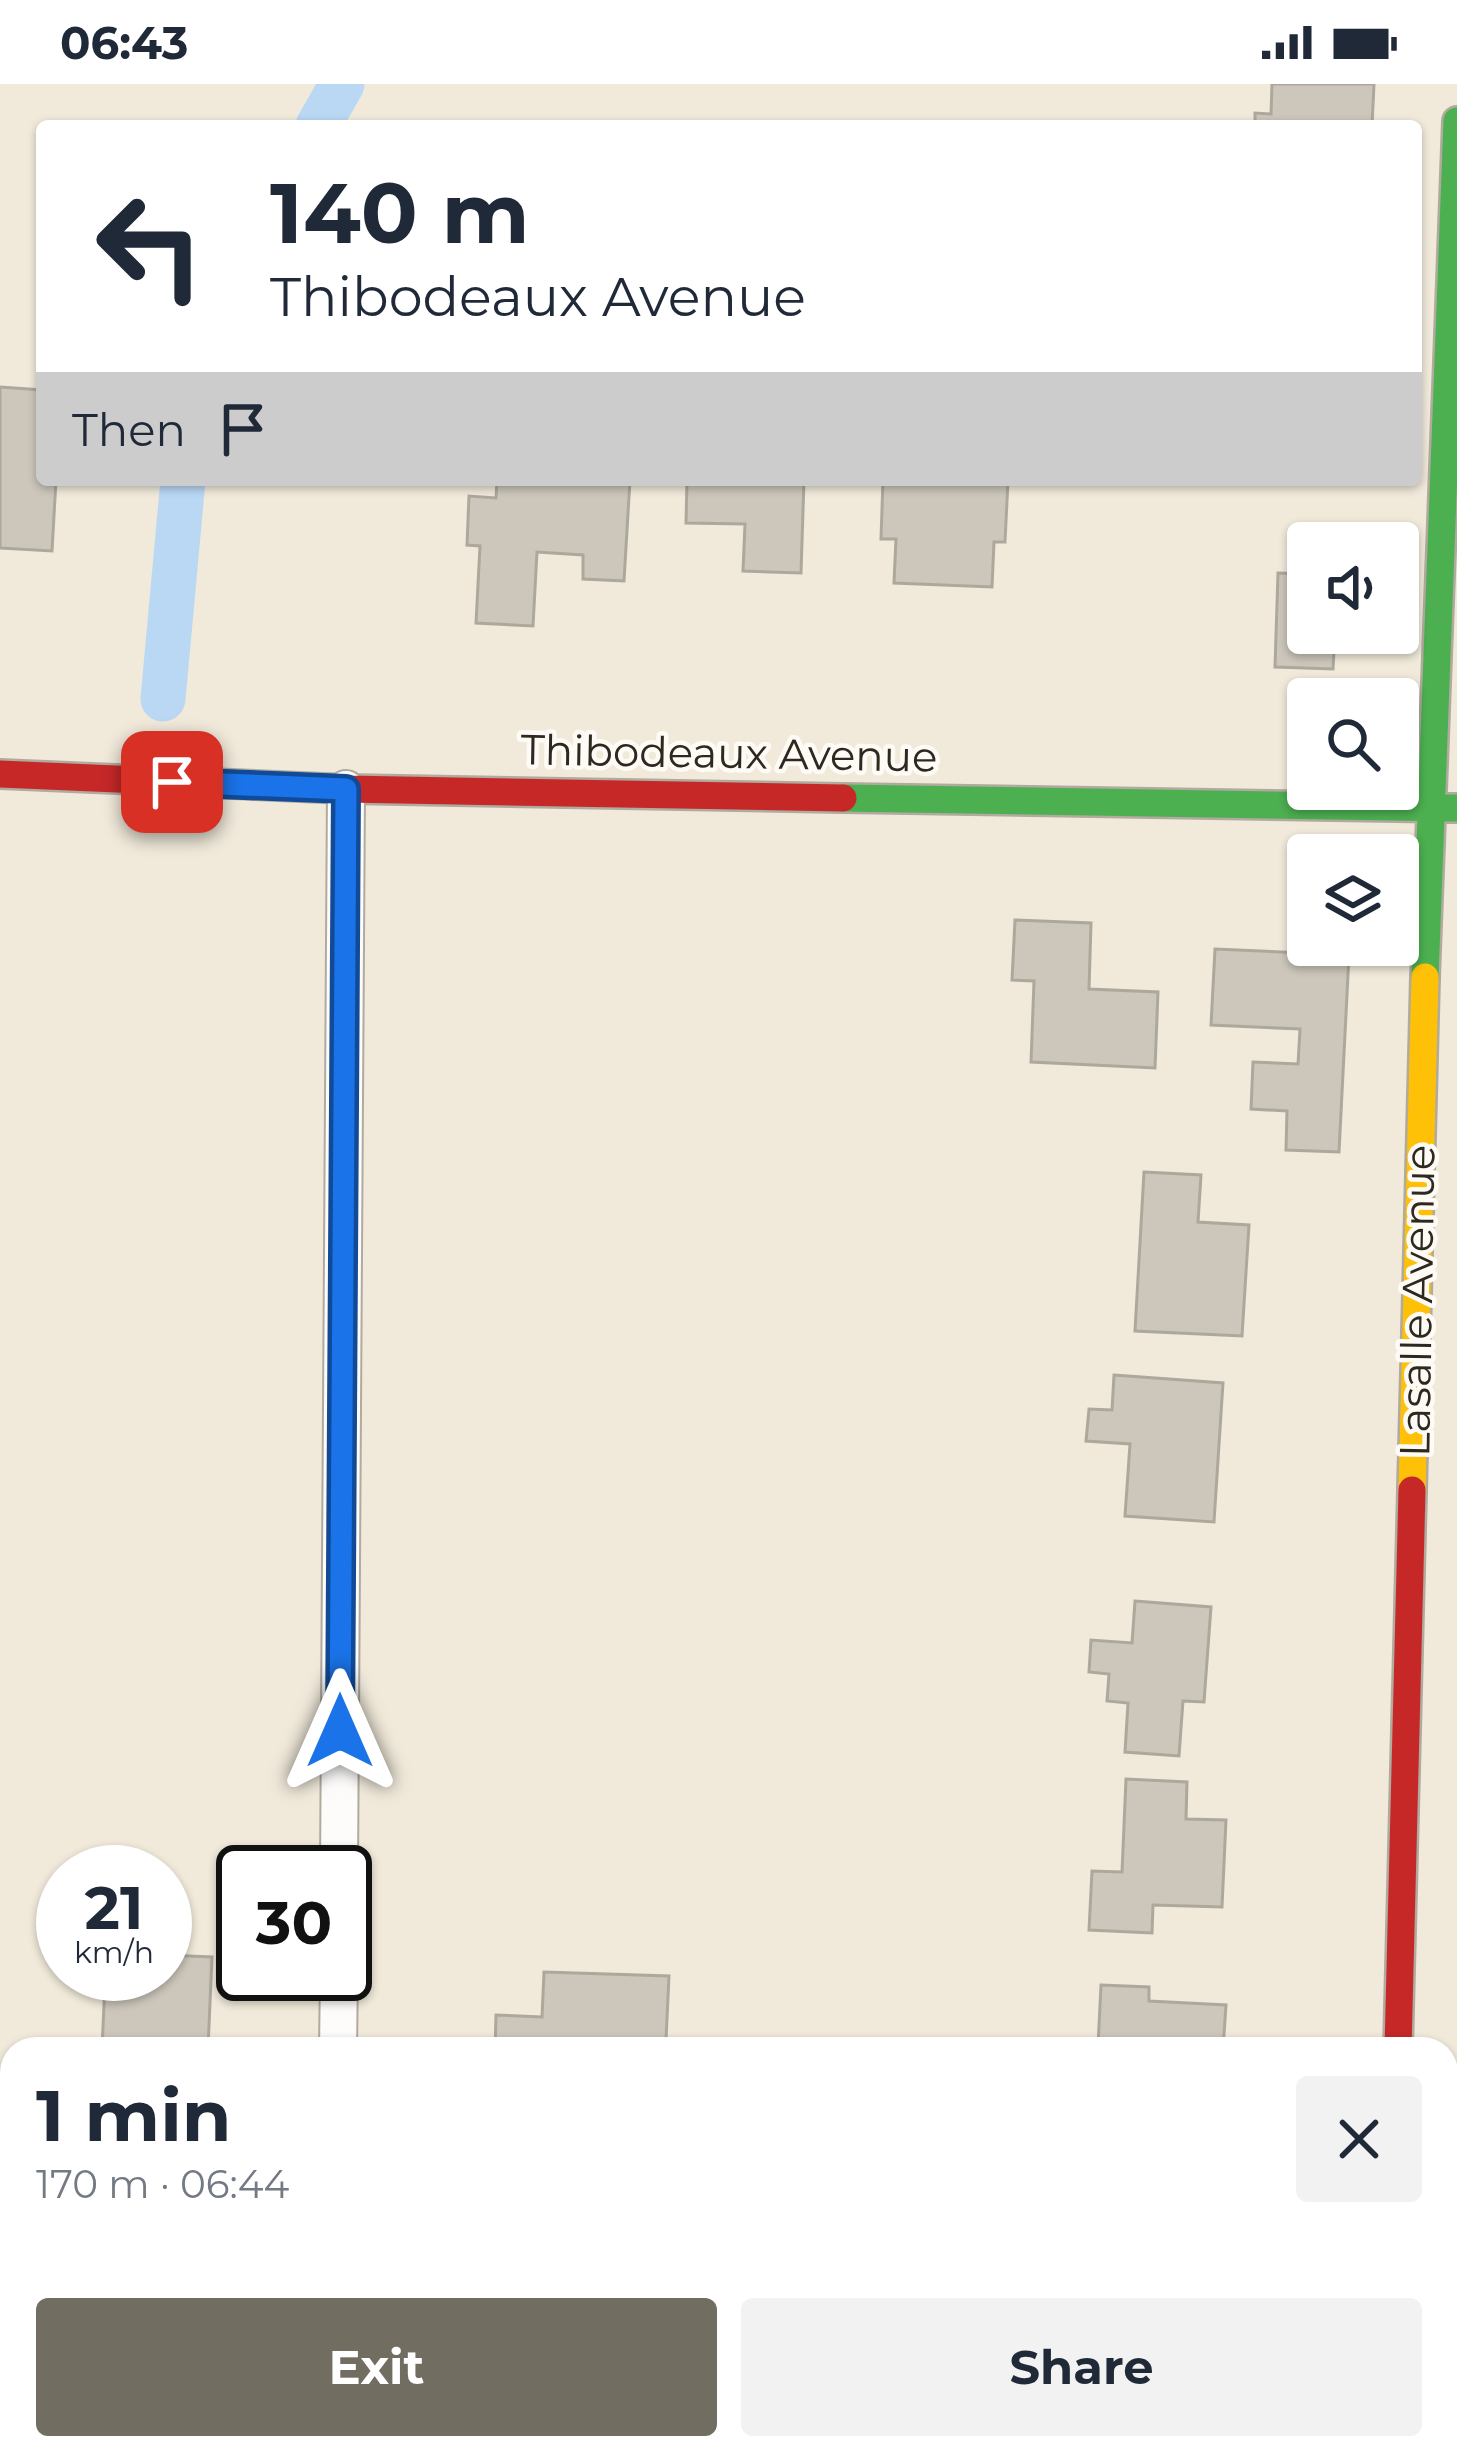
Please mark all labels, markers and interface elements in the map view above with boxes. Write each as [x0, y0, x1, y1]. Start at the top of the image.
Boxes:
text: 06:43 [60, 15, 188, 70]
text: 140 m [270, 162, 530, 264]
icon: left [72, 168, 228, 324]
text: Thibodeaux Avenue [270, 264, 806, 330]
icon: arrive [210, 396, 276, 462]
text: Then [72, 402, 186, 457]
map controls [1287, 522, 1419, 966]
button: sound [1287, 522, 1419, 654]
button: search [1287, 678, 1419, 810]
street label: Thibodeaux Avenue [520, 723, 938, 783]
pin [121, 731, 223, 833]
icon: arrive [139, 749, 205, 815]
button: layers [1287, 834, 1419, 966]
street label: Lasalle Avenue [1388, 1144, 1446, 1458]
position arrow [277, 1668, 403, 1794]
speed limit sign: 30 [216, 1845, 372, 2001]
text: 21 [85, 1871, 143, 1944]
text: km/h [74, 1934, 154, 1971]
text: 1 min [36, 2071, 232, 2159]
button: close [1296, 2076, 1422, 2202]
text: 170 m · 06:44 [36, 2160, 289, 2208]
button: Exit [36, 2298, 717, 2436]
button: Share [741, 2298, 1422, 2436]

